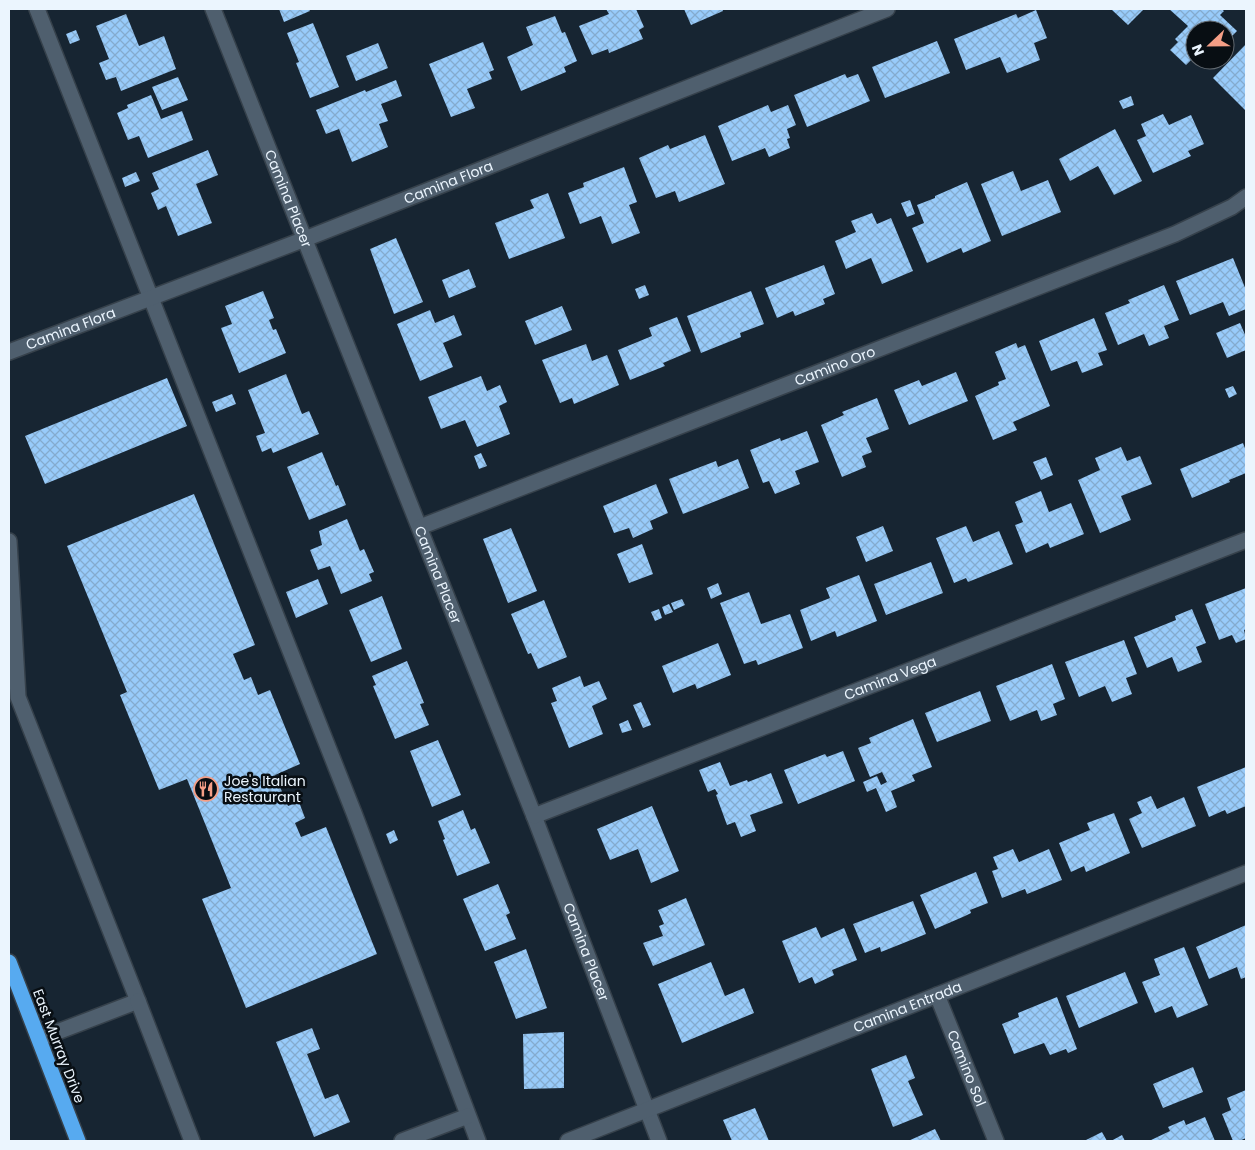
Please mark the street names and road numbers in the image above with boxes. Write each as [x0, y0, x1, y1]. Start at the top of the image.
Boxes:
street label: Camina Placer [260, 147, 317, 250]
street label: Camina Flora [401, 156, 496, 209]
street label: Camina Flora [23, 302, 118, 355]
street label: Camino Oro [792, 341, 878, 391]
street label: Camina Placer [410, 523, 467, 627]
street label: Camina Vega [841, 651, 939, 705]
street label: Camina Placer [558, 900, 614, 1004]
street label: Camina Entrada [850, 976, 965, 1037]
street label: East Murray Drive [28, 986, 90, 1106]
street label: Camino Sol [942, 1027, 991, 1109]

